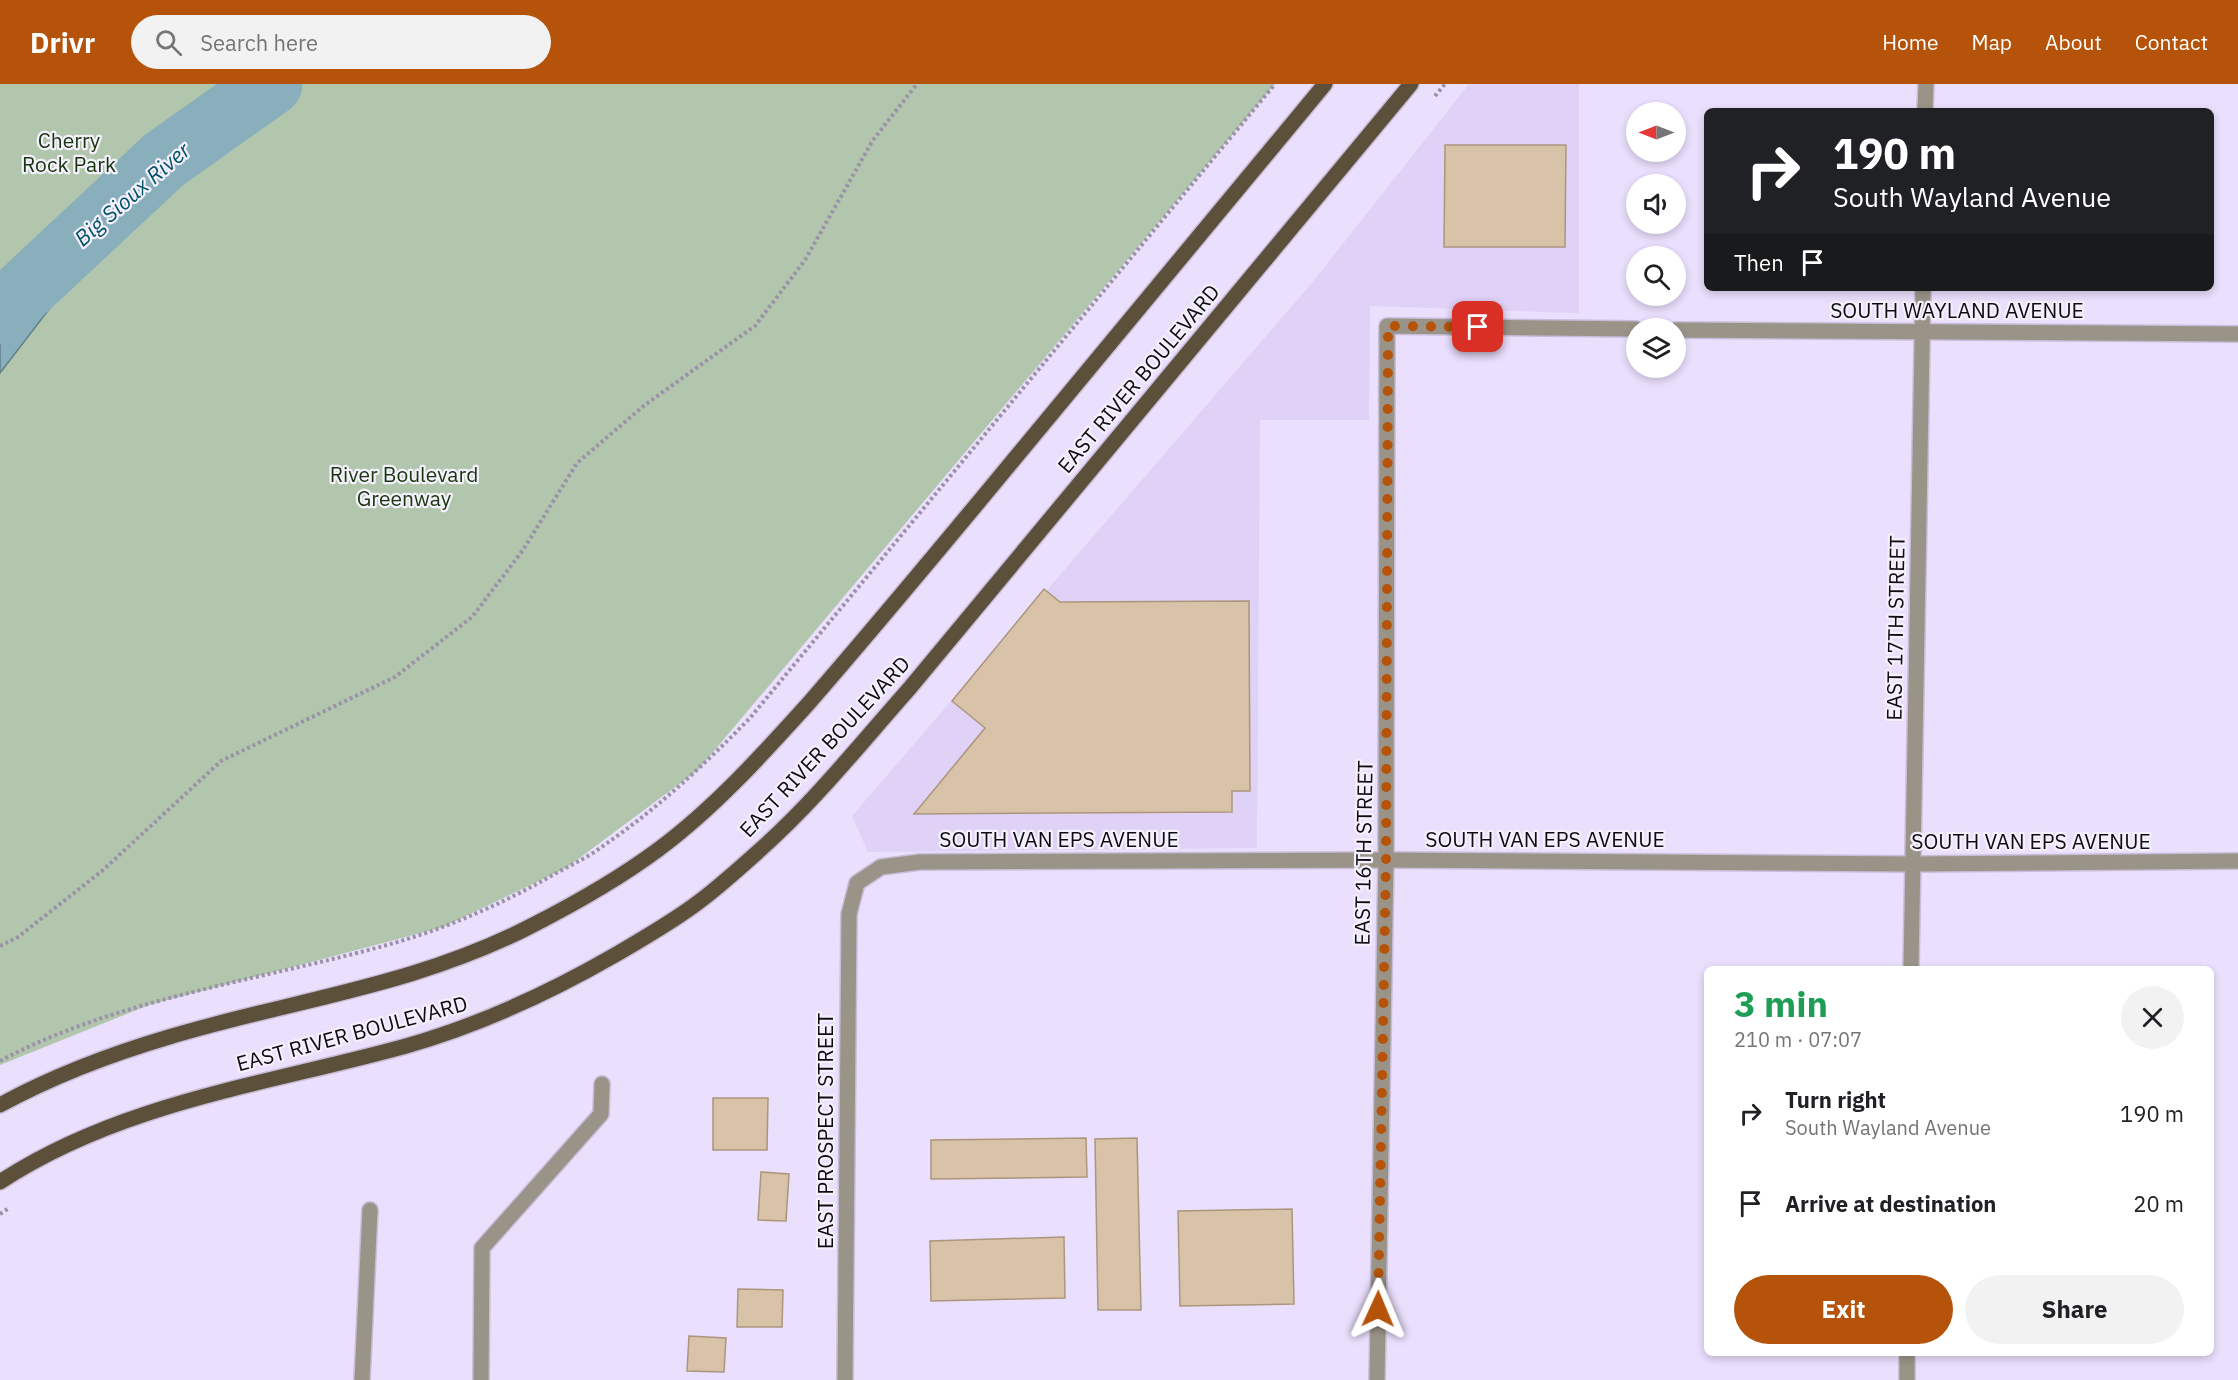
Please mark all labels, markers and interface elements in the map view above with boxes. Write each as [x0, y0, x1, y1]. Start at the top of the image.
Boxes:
search box [131, 15, 551, 69]
text: Drivr [30, 24, 95, 61]
icon: search [152, 26, 185, 59]
text: Search here [200, 28, 318, 57]
text: Home [1882, 28, 1939, 56]
text: Map [1972, 28, 2012, 56]
text: About [2045, 28, 2102, 56]
text: Contact [2135, 28, 2208, 56]
north arrow [1626, 102, 1686, 162]
map controls [1626, 102, 1686, 378]
park label: Cherry Rock Park [22, 126, 116, 178]
text: 190 m [1833, 126, 1956, 181]
icon: right [1734, 132, 1812, 210]
water label: Big Sioux River [68, 135, 196, 252]
button: sound [1626, 174, 1686, 234]
text: South Wayland Avenue [1833, 179, 2111, 214]
button: search [1626, 246, 1686, 306]
icon: arrive [1796, 246, 1829, 279]
text: Then [1734, 248, 1784, 277]
street label: EAST RIVER BOULEVARD [1051, 278, 1226, 479]
street label: SOUTH WAYLAND AVENUE [1830, 296, 2084, 324]
pin [1452, 301, 1503, 352]
icon: arrive [1461, 310, 1494, 343]
button: layers [1626, 318, 1686, 378]
park label: River Boulevard Greenway [330, 460, 478, 512]
street label: EAST 17TH STREET [1879, 535, 1911, 721]
street label: EAST RIVER BOULEVARD [733, 650, 916, 843]
street label: EAST 16TH STREET [1347, 760, 1379, 946]
street label: SOUTH VAN EPS AVENUE [939, 825, 1179, 853]
street label: SOUTH VAN EPS AVENUE [1425, 825, 1665, 853]
street label: SOUTH VAN EPS AVENUE [1911, 827, 2151, 855]
text: 3 min [1734, 980, 1828, 1027]
button: close [2121, 986, 2184, 1049]
street label: EAST RIVER BOULEVARD [233, 989, 470, 1077]
street label: EAST PROSPECT STREET [811, 1013, 839, 1249]
text: 210 m · 07:07 [1734, 1026, 1862, 1053]
text: Turn right [1785, 1085, 1886, 1114]
icon: right [1734, 1097, 1767, 1130]
text: 190 m [2120, 1099, 2184, 1128]
text: South Wayland Avenue [1785, 1114, 1991, 1141]
icon: arrive [1734, 1187, 1767, 1220]
text: Arrive at destination [1785, 1189, 1996, 1218]
text: 20 m [2133, 1189, 2184, 1218]
button: Exit [1734, 1275, 1953, 1344]
button: Share [1965, 1275, 2184, 1344]
position arrow [1346, 1277, 1410, 1341]

